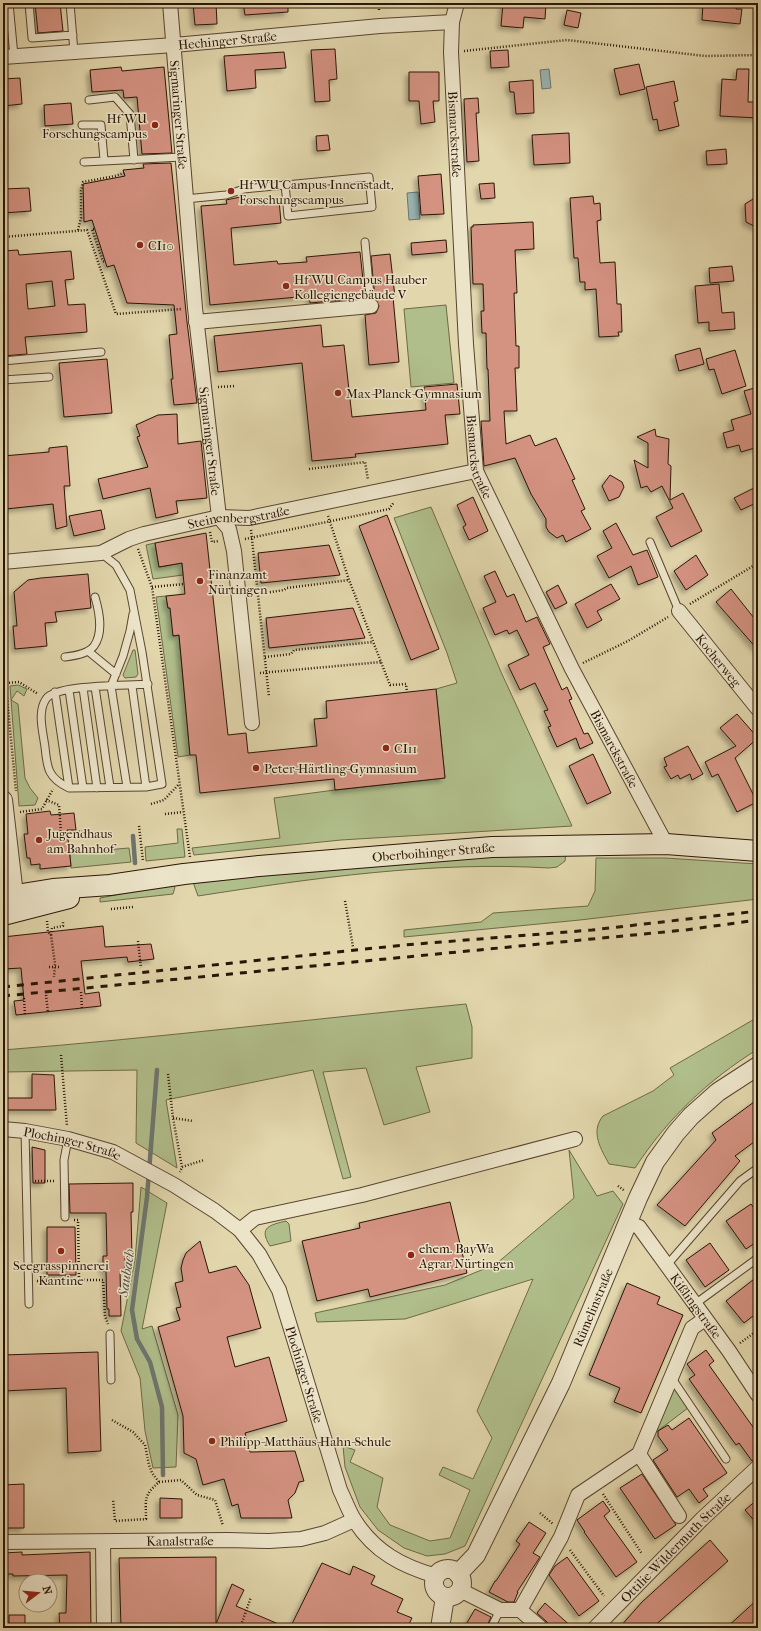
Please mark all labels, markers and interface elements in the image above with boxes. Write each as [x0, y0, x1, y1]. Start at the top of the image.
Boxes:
street label: Hechinger Straße [177, 29, 278, 53]
street label: Sigmaringer Straße [167, 60, 191, 170]
street label: Bismarckstraße [445, 91, 464, 178]
place label: HfWU Forschungscampus [42, 111, 147, 141]
marker: HfWU Forschungscampus [150, 120, 160, 130]
place label: HfWU Campus Innenstadt, Forschungscampus [239, 177, 394, 207]
marker: HfWU Campus Innenstadt, Forschungscampus [226, 186, 236, 196]
place label: CI10 [148, 238, 174, 253]
marker: CI10 [135, 240, 145, 250]
place label: HfWU Campus Hauber Kollegiengebäude V [294, 272, 427, 302]
marker: HfWU Campus Hauber Kollegiengebäude V [281, 281, 291, 291]
street label: Sigmaringer Straße [196, 386, 224, 497]
place label: Max-Planck-Gymnasium [346, 386, 482, 401]
marker: Max-Planck-Gymnasium [333, 388, 343, 398]
street label: Bismarckstraße [464, 414, 496, 502]
street label: Steinenbergstraße [186, 503, 292, 532]
place label: Finanzamt Nürtingen [208, 567, 268, 597]
marker: Finanzamt Nürtingen [195, 576, 205, 586]
street label: Kocherweg [692, 631, 745, 691]
street label: Bismarckstraße [587, 707, 642, 791]
place label: CI11 [394, 741, 417, 756]
marker: CI11 [381, 743, 391, 753]
place label: Peter-Härtling-Gymnasium [264, 761, 417, 776]
marker: Peter-Härtling-Gymnasium [251, 763, 261, 773]
place label: Jugendhaus am Bahnhof [46, 826, 117, 856]
marker: Jugendhaus am Bahnhof [34, 835, 44, 845]
street label: Oberboihinger Straße [371, 840, 496, 865]
street label: Plochinger Straße [22, 1124, 124, 1163]
place label: ehem. BayWa Agrar Nürtingen [418, 1241, 514, 1271]
marker: Seegrasspinnerei Kantine [56, 1246, 66, 1256]
water label: Saubach [115, 1248, 138, 1299]
marker: ehem. BayWa Agrar Nürtingen [406, 1250, 416, 1260]
place label: Seegrasspinnerei Kantine [13, 1258, 109, 1288]
street label: Rümelinstraße [570, 1266, 616, 1349]
street label: Kißlingstraße [667, 1270, 725, 1342]
street label: Plochinger Straße [282, 1324, 326, 1425]
place label: Philipp-Matthäus-Hahn-Schule [220, 1434, 392, 1449]
marker: Philipp-Matthäus-Hahn-Schule [207, 1436, 217, 1446]
street label: Ottilie-Wildermuth-Straße [617, 1489, 734, 1606]
street label: Kanalstraße [146, 1533, 214, 1549]
north arrow [18, 1573, 58, 1613]
text: N [40, 1585, 55, 1597]

